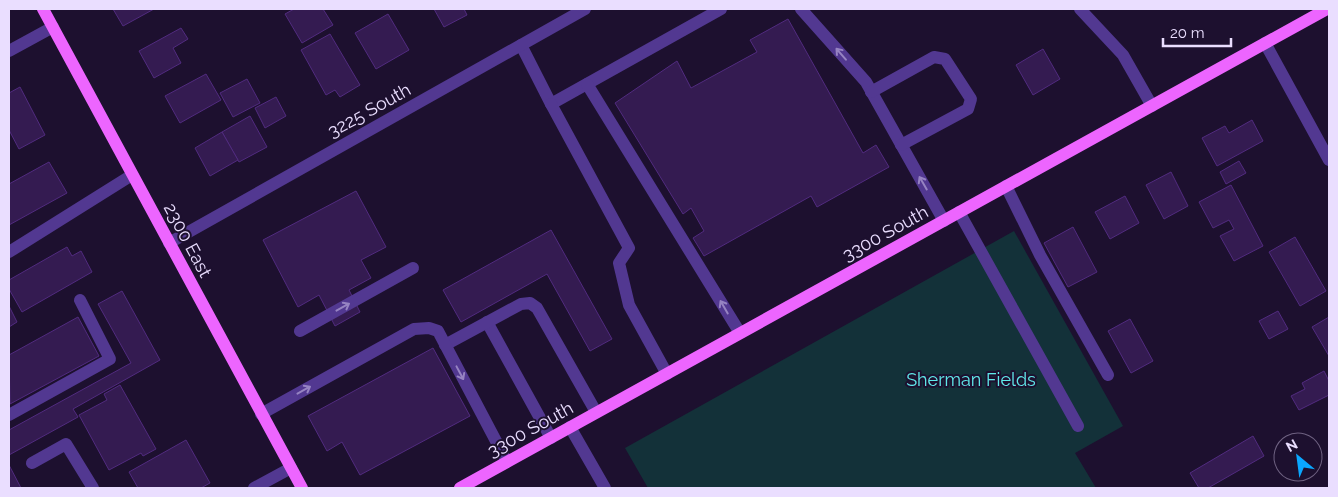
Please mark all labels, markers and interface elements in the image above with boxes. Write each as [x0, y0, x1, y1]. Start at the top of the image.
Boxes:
scale bar [1163, 15, 1230, 47]
text: 20 m [1170, 24, 1205, 42]
one-way arrow [836, 48, 847, 61]
street label: 3225 South [324, 79, 414, 141]
one-way arrow [917, 176, 927, 190]
street label: 2300 East [160, 199, 216, 281]
street label: 3300 South [838, 201, 932, 265]
one-way arrow [719, 301, 729, 315]
one-way arrow [335, 302, 350, 312]
one-way arrow [456, 365, 465, 380]
park label: Sherman Fields [906, 369, 1036, 390]
one-way arrow [296, 385, 311, 394]
street label: 3300 South [483, 397, 577, 461]
north arrow [1273, 432, 1323, 482]
text: N [1283, 436, 1300, 455]

